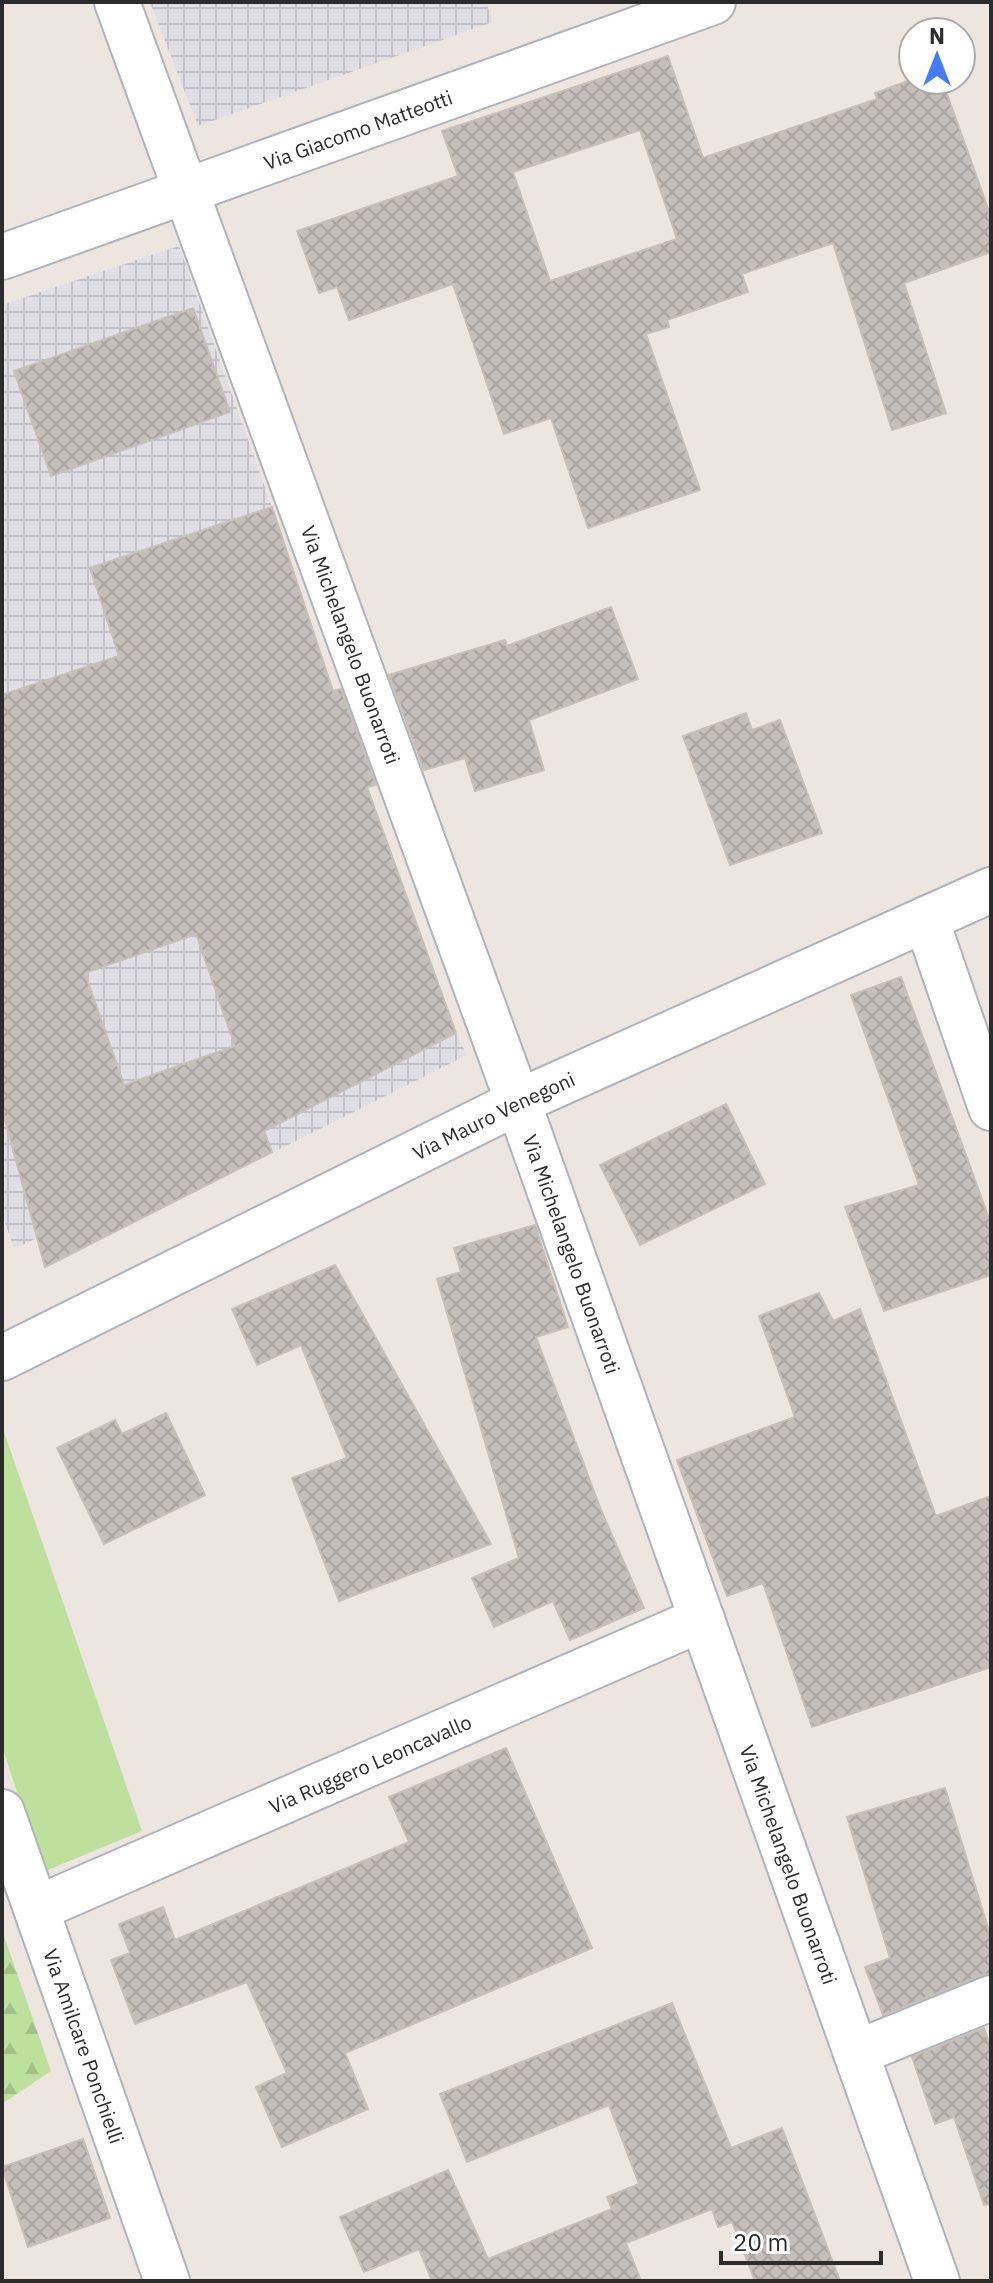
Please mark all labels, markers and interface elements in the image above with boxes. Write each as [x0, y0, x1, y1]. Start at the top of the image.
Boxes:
north arrow [897, 16, 977, 96]
text: N [929, 21, 945, 50]
street label: Via Giacomo Matteotti [260, 83, 456, 176]
street label: Via Michelangelo Buonarroti [295, 522, 407, 768]
street label: Via Mauro Venegoni [408, 1065, 579, 1166]
street label: Via Michelangelo Buonarroti [517, 1131, 627, 1377]
street label: Via Ruggero Leoncavallo [264, 1708, 475, 1819]
street label: Via Michelangelo Buonarroti [734, 1741, 844, 1988]
street label: Via Amilcare Ponchielli [38, 1945, 131, 2147]
scale bar [721, 2215, 881, 2265]
text: 20 m [733, 2226, 788, 2258]

